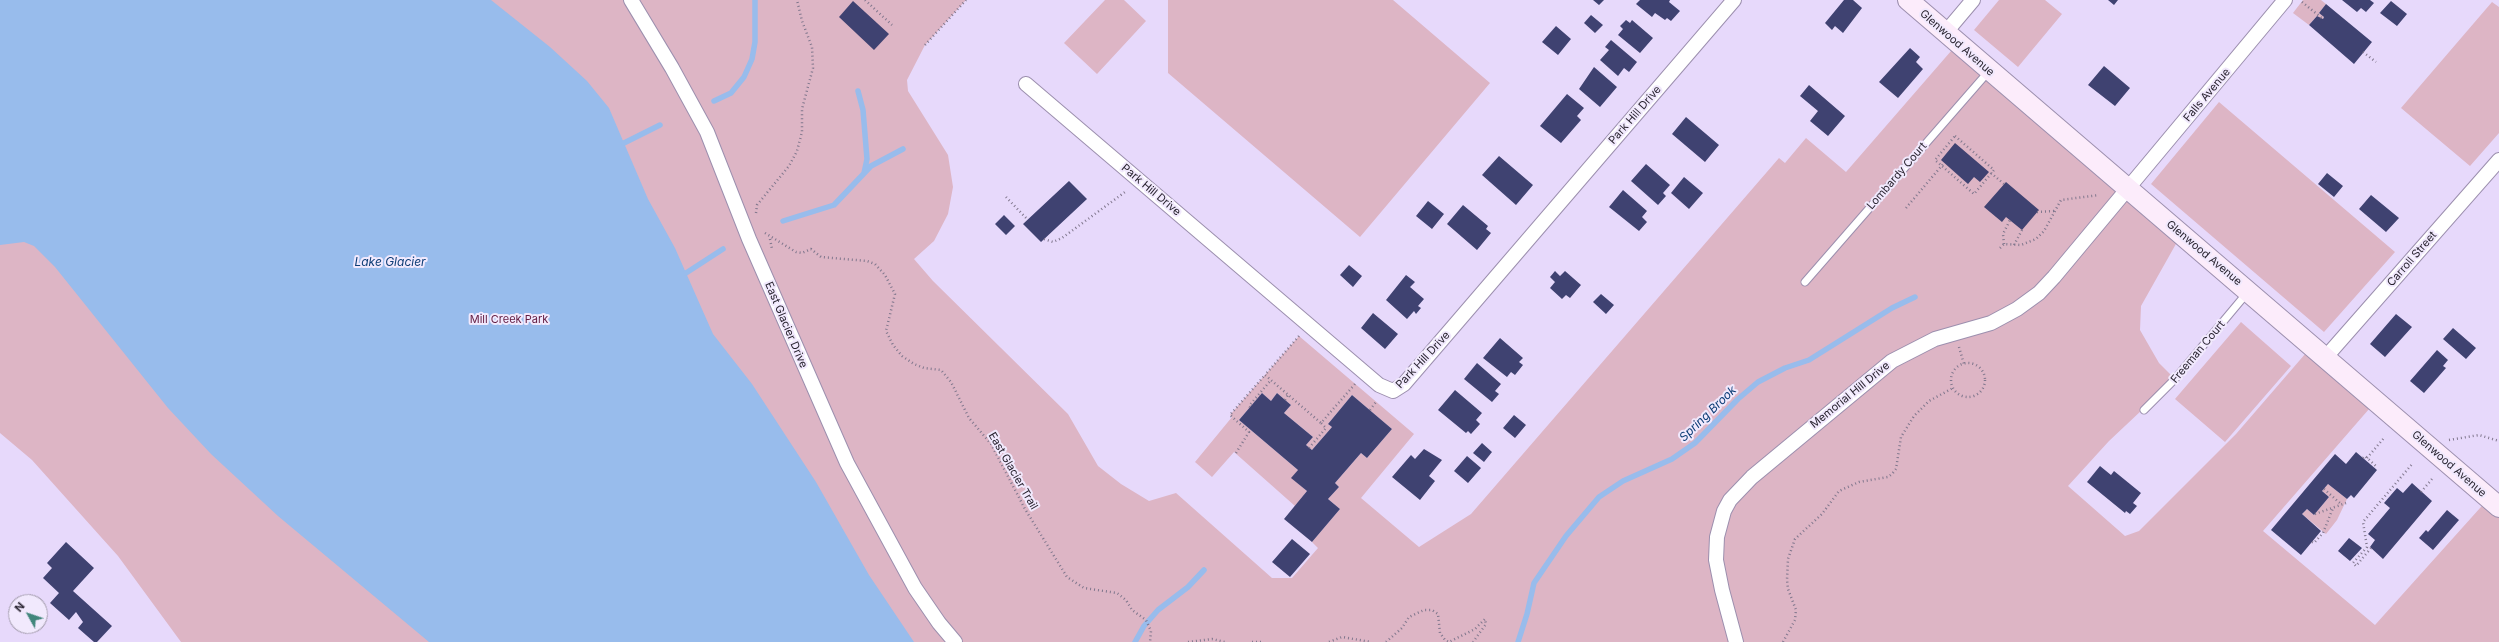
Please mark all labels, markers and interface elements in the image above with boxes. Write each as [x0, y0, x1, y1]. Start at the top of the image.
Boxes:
street label: Glenwood Avenue [1917, 7, 1997, 79]
street label: Falls Avenue [2181, 66, 2233, 124]
street label: Park Hill Drive [1606, 83, 1664, 147]
street label: Lombardy Court [1864, 140, 1930, 212]
street label: Park Hill Drive [1119, 161, 1183, 219]
street label: Glenwood Avenue [2164, 218, 2244, 288]
street label: Carroll Street [2385, 229, 2439, 289]
water label: Lake Glacier [354, 255, 426, 269]
street label: East Glacier Drive [762, 280, 810, 370]
park label: Mill Creek Park [470, 313, 548, 327]
street label: Freeman Court [2168, 318, 2228, 386]
street label: Park Hill Drive [1393, 329, 1453, 391]
street label: Memorial Hill Drive [1808, 359, 1892, 431]
water label: Spring Brook [1677, 383, 1739, 445]
street label: Glenwood Avenue [2409, 428, 2489, 500]
street label: East Glacier Trail [986, 430, 1040, 512]
north arrow [8, 594, 48, 634]
text: N [12, 599, 28, 615]

